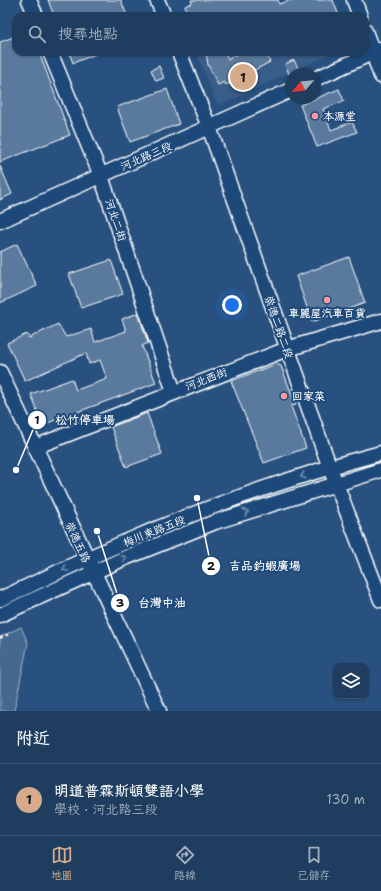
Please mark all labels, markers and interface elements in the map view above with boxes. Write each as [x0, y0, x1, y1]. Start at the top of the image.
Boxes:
search box [12, 12, 369, 56]
icon: search [26, 23, 48, 45]
text: 搜尋地點 [58, 24, 118, 44]
pin: 1 [230, 62, 256, 92]
north arrow [285, 68, 321, 104]
place label: 本源堂 [323, 109, 356, 124]
marker: 本源堂 [310, 111, 320, 121]
street label: 河北路三段 [118, 138, 174, 174]
street label: 河北二街 [101, 197, 130, 244]
street label: 崇德二路二段 [261, 294, 296, 361]
your location [222, 295, 242, 315]
marker: 車麗屋汽車百貨 [322, 295, 332, 305]
place label: 車麗屋汽車百貨 [289, 306, 366, 321]
street label: 河北西街 [183, 364, 230, 394]
place label: 回家菜 [292, 389, 325, 404]
marker: 回家菜 [279, 391, 289, 401]
callout: 松竹停車場 [27, 408, 123, 432]
text: 1 [34, 412, 40, 428]
text: 松竹停車場 [55, 412, 115, 428]
one-way arrow [300, 471, 307, 479]
one-way arrow [242, 509, 249, 517]
street label: 梅川東路五段 [121, 512, 188, 551]
street label: 崇德五路 [61, 519, 94, 565]
callout: 吉品釣蝦廣場 [201, 554, 309, 578]
one-way arrow [121, 555, 128, 563]
text: 2 [207, 558, 216, 574]
text: 吉品釣蝦廣場 [229, 558, 301, 574]
one-way arrow [62, 564, 70, 572]
callout: 台灣中油 [110, 591, 194, 615]
text: 3 [116, 595, 124, 611]
text: 台灣中油 [138, 595, 186, 611]
map controls [333, 663, 369, 699]
button: layers [333, 663, 369, 699]
text: 附近 [16, 727, 50, 749]
text: 明道普霖斯頓雙語小學 [54, 781, 204, 801]
text: 1 [26, 791, 32, 808]
text: 130 m [327, 791, 365, 808]
text: 學校 · 河北路三段 [54, 801, 158, 818]
tab: 地圖 [51, 844, 73, 883]
tab: 路線 [174, 844, 196, 883]
tab: 已儲存 [297, 844, 330, 883]

